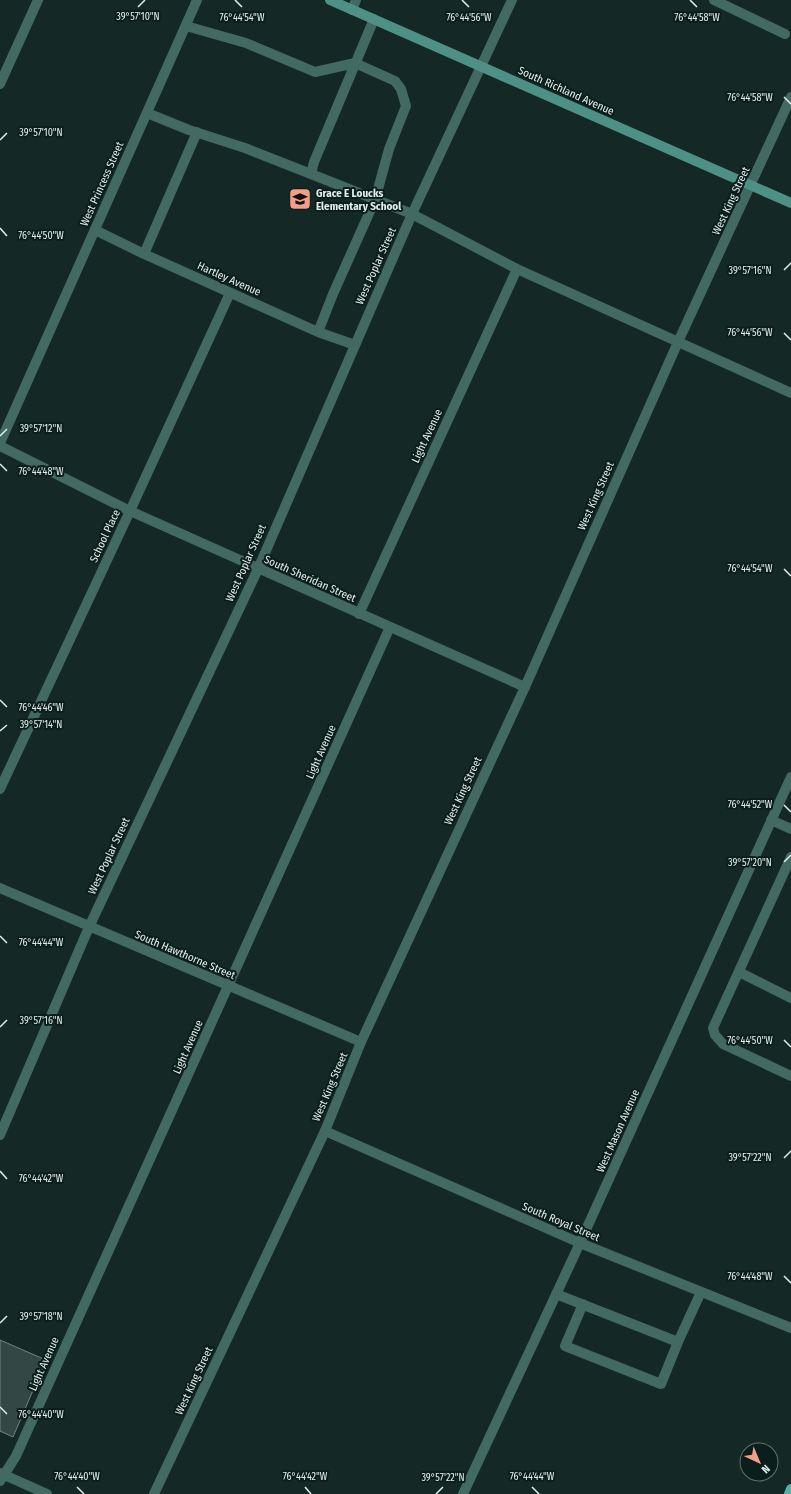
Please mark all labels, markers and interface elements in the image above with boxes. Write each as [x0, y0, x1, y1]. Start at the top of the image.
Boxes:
text: 39°57'10"N [116, 11, 160, 23]
text: 76°44'54"W [220, 12, 265, 24]
text: 76°44'56"W [446, 12, 492, 24]
text: 76°44'58"W [674, 12, 720, 24]
street label: South Richland Avenue [516, 64, 616, 118]
text: 76°44'58"W [727, 92, 773, 104]
text: 39°57'10"N [19, 127, 63, 139]
street label: West Princess Street [78, 139, 127, 228]
street label: West King Street [710, 165, 753, 237]
school or university icon: Grace E Loucks Elementary School [287, 186, 313, 212]
place label: Grace E Loucks Elementary School [316, 187, 402, 213]
street label: West Poplar Street [353, 225, 399, 307]
text: 76°44'50"W [18, 230, 64, 242]
street label: Hartley Avenue [195, 259, 263, 299]
text: 39°57'16"N [729, 265, 772, 277]
text: 76°44'56"W [727, 327, 773, 339]
street label: Light Avenue [409, 407, 445, 465]
text: 39°57'12"N [20, 423, 62, 435]
street label: West King Street [575, 459, 617, 532]
text: 76°44'48"W [18, 466, 64, 478]
street label: School Place [87, 507, 123, 565]
street label: West Poplar Street [223, 522, 269, 604]
street label: South Sheridan Street [262, 553, 358, 605]
text: 76°44'54"W [728, 563, 773, 575]
text: 76°44'46"W [18, 702, 64, 714]
text: 39°57'14"N [20, 719, 62, 731]
street label: Light Avenue [303, 723, 339, 781]
street label: West King Street [442, 755, 485, 827]
text: 76°44'52"W [728, 799, 773, 811]
street label: West Poplar Street [86, 815, 133, 896]
text: 39°57'20"N [728, 857, 772, 869]
street label: South Hawthorne Street [133, 928, 238, 982]
text: 76°44'44"W [19, 937, 64, 949]
text: 39°57'16"N [20, 1015, 63, 1027]
street label: Light Avenue [170, 1018, 206, 1076]
text: 76°44'50"W [727, 1035, 773, 1047]
street label: West King Street [310, 1050, 351, 1123]
street label: West Mason Avenue [594, 1087, 642, 1175]
text: 39°57'22"N [728, 1152, 772, 1164]
text: 76°44'42"W [19, 1173, 64, 1185]
street label: South Royal Street [520, 1200, 602, 1244]
text: 76°44'48"W [727, 1271, 773, 1283]
text: 39°57'18"N [19, 1311, 63, 1323]
street label: Light Avenue [26, 1335, 62, 1393]
street label: West King Street [173, 1345, 216, 1417]
text: 76°44'40"W [18, 1409, 64, 1421]
north arrow [739, 1442, 779, 1482]
text: N [759, 1462, 772, 1476]
text: 76°44'40"W [54, 1471, 100, 1483]
text: 76°44'42"W [283, 1471, 328, 1483]
text: 76°44'44"W [510, 1471, 555, 1483]
text: 39°57'22"N [421, 1472, 465, 1484]

